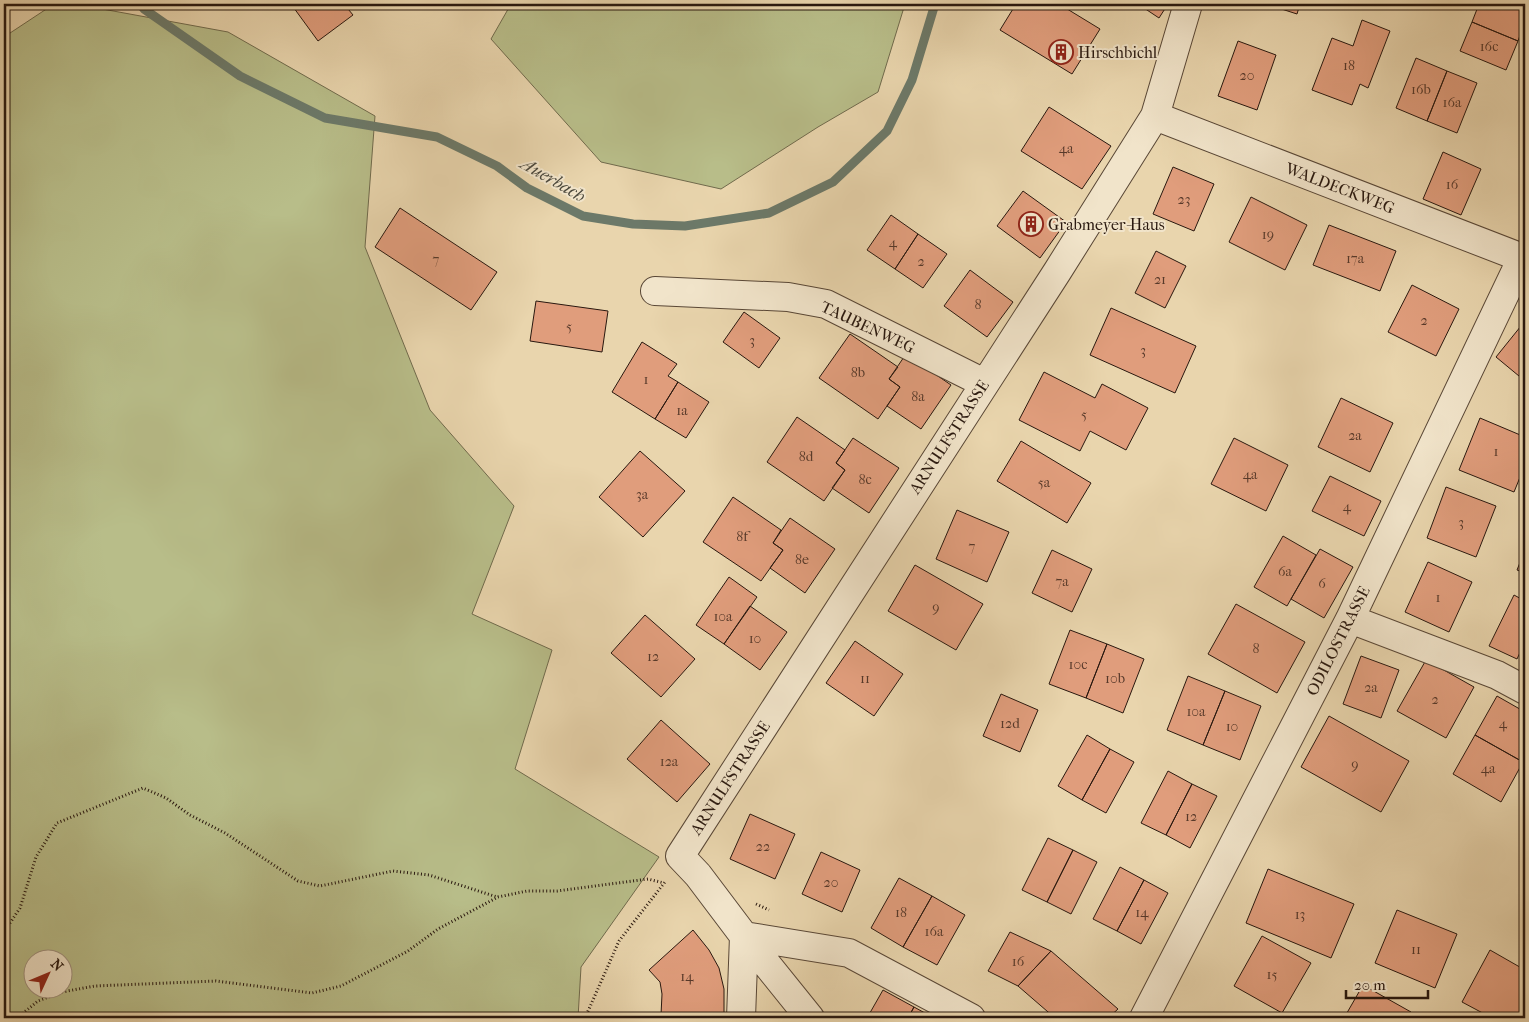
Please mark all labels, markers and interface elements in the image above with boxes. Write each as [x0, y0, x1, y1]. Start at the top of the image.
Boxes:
house number: 16c [1480, 38, 1498, 55]
building icon: Hirschbichl [1048, 39, 1074, 65]
place label: Hirschbichl [1078, 43, 1158, 62]
house number: 18 [1343, 57, 1355, 74]
house number: 20 [1240, 67, 1254, 84]
house number: 16b [1411, 81, 1431, 98]
house number: 16a [1443, 94, 1462, 111]
house number: 4a [1059, 140, 1074, 157]
water label: Auerbach [515, 152, 589, 207]
street label: WALDECKWEG [1282, 158, 1397, 218]
house number: 16 [1446, 176, 1459, 193]
house number: 23 [1178, 191, 1190, 208]
building icon: Grabmeyer-Haus [1018, 211, 1044, 237]
place label: Grabmeyer-Haus [1048, 215, 1165, 234]
house number: 19 [1262, 226, 1274, 243]
house number: 4 [889, 234, 898, 251]
house number: 17a [1346, 250, 1365, 267]
house number: 7 [433, 251, 440, 268]
house number: 2 [917, 253, 925, 270]
house number: 21 [1154, 271, 1166, 288]
house number: 8 [974, 296, 982, 313]
street label: TAUBENWEG [818, 297, 918, 357]
house number: 2 [1420, 312, 1428, 329]
house number: 5 [566, 318, 572, 335]
house number: 3 [749, 332, 755, 349]
house number: 3 [1140, 342, 1146, 359]
house number: 8b [851, 364, 865, 381]
house number: 1 [644, 371, 649, 388]
street label: ARNULFSTRASSE [905, 376, 993, 498]
house number: 8a [911, 388, 925, 405]
house number: 1a [676, 402, 688, 419]
house number: 5 [1081, 406, 1087, 423]
house number: 2a [1348, 427, 1362, 444]
house number: 1 [1494, 443, 1499, 460]
house number: 8d [799, 448, 814, 465]
house number: 4a [1243, 466, 1258, 483]
house number: 8c [858, 471, 872, 488]
house number: 5a [1038, 474, 1051, 491]
house number: 3a [636, 486, 649, 503]
house number: 4 [1343, 498, 1352, 515]
house number: 3 [1458, 514, 1464, 531]
house number: 8f [736, 528, 751, 545]
house number: 7 [969, 538, 976, 555]
house number: 8e [795, 551, 809, 568]
house number: 6a [1278, 563, 1293, 580]
house number: 7a [1055, 573, 1069, 590]
house number: 6 [1318, 575, 1326, 592]
street label: ODILOSTRASSE [1302, 583, 1374, 699]
house number: 1 [1436, 589, 1441, 606]
house number: 9 [932, 599, 940, 616]
house number: 10a [713, 608, 733, 625]
house number: 10 [749, 630, 761, 647]
house number: 8 [1252, 640, 1260, 657]
house number: 12 [647, 648, 659, 665]
house number: 10c [1069, 656, 1087, 673]
house number: 11 [860, 670, 870, 687]
house number: 10b [1105, 670, 1125, 687]
house number: 2a [1364, 679, 1378, 696]
house number: 2 [1431, 691, 1439, 708]
house number: 10a [1186, 703, 1206, 720]
house number: 12d [1000, 715, 1020, 732]
house number: 4 [1499, 715, 1508, 732]
street label: ARNULFSTRASSE [686, 717, 774, 839]
house number: 10 [1226, 718, 1238, 735]
house number: 12a [660, 753, 679, 770]
house number: 9 [1351, 756, 1359, 773]
house number: 4a [1481, 760, 1496, 777]
house number: 12 [1185, 808, 1197, 825]
house number: 22 [756, 838, 770, 855]
house number: 20 [824, 874, 838, 891]
house number: 18 [895, 904, 907, 921]
house number: 14 [1135, 904, 1149, 921]
house number: 13 [1295, 906, 1305, 923]
house number: 16a [925, 923, 944, 940]
house number: 11 [1411, 941, 1421, 958]
north arrow [22, 950, 72, 1000]
house number: 16 [1012, 953, 1025, 970]
text: N [47, 956, 67, 975]
house number: 15 [1267, 966, 1278, 983]
scale bar [1346, 967, 1429, 999]
house number: 14 [680, 968, 694, 985]
text: 20 m [1354, 976, 1386, 994]

